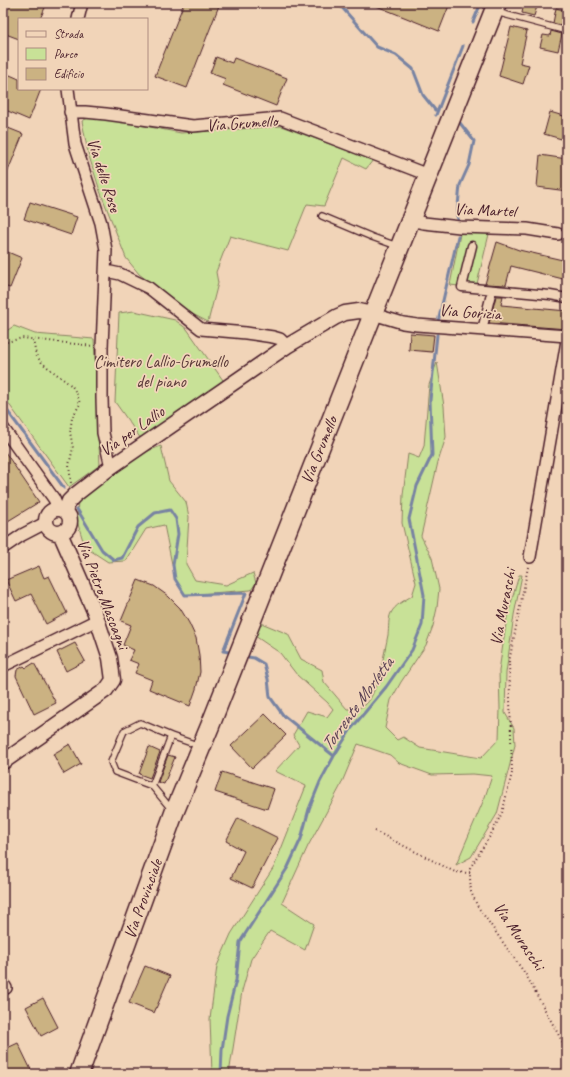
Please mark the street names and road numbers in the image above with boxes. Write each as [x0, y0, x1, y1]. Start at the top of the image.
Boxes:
street label: Via Grumello [206, 110, 280, 136]
street label: Via delle Rose [82, 135, 126, 216]
street label: Via Martel [454, 198, 519, 222]
street label: Via Gorizia [438, 299, 504, 325]
street label: Via per Lallio [96, 401, 169, 461]
street label: Via Grumello [296, 411, 343, 487]
street label: Via Pietro Mascagni [72, 536, 134, 654]
street label: Via Muraschi [485, 565, 521, 647]
street label: Via Provinciale [119, 855, 168, 942]
street label: Via Muraschi [489, 898, 550, 976]

